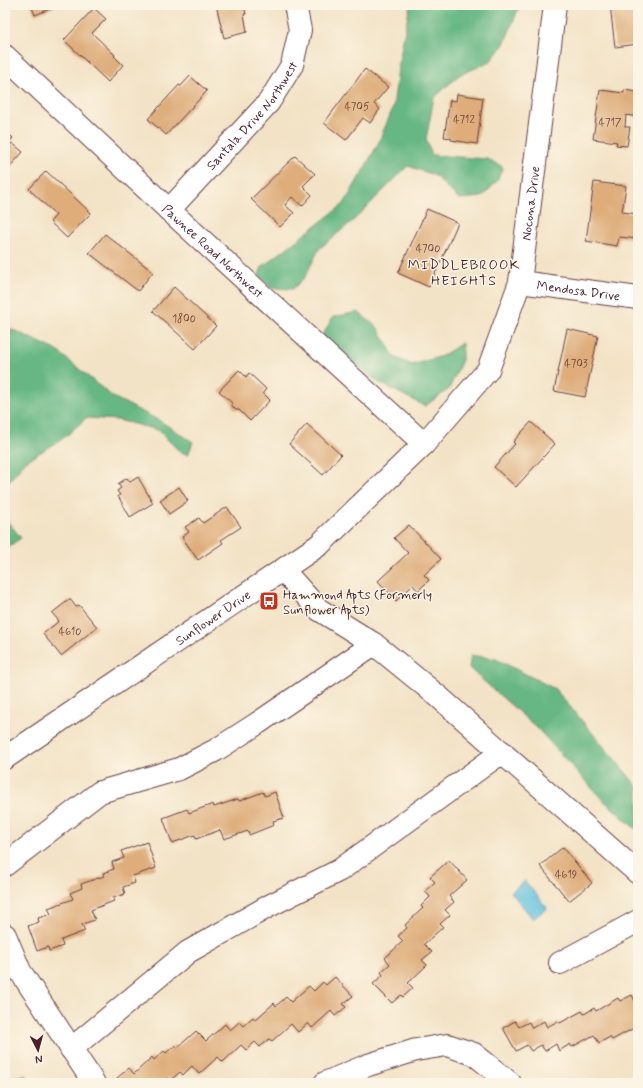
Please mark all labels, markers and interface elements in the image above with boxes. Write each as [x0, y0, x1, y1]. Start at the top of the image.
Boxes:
street label: Santala Drive Northwest [203, 59, 302, 174]
house number: 4705 [344, 100, 370, 114]
house number: 4712 [453, 113, 475, 127]
house number: 4717 [599, 116, 622, 130]
street label: Nocona Drive [518, 165, 545, 242]
street label: Pawnee Road Northwest [158, 201, 266, 302]
house number: 4700 [416, 242, 440, 256]
district label: MIDDLEBROOK HEIGHTS [408, 256, 520, 290]
street label: Mendosa Drive [536, 277, 621, 305]
house number: 1800 [172, 312, 196, 326]
house number: 4703 [564, 357, 588, 371]
street label: Sunflower Drive [173, 587, 255, 650]
place label: Hammond Apts (Formerly Sunflower Apts) [283, 587, 432, 620]
bus stop icon: Hammond Apts (Formerly Sunflower Apts) [258, 590, 280, 612]
house number: 4610 [59, 625, 81, 639]
house number: 4619 [555, 868, 577, 882]
north arrow [18, 1030, 58, 1070]
text: N [35, 1052, 43, 1066]

